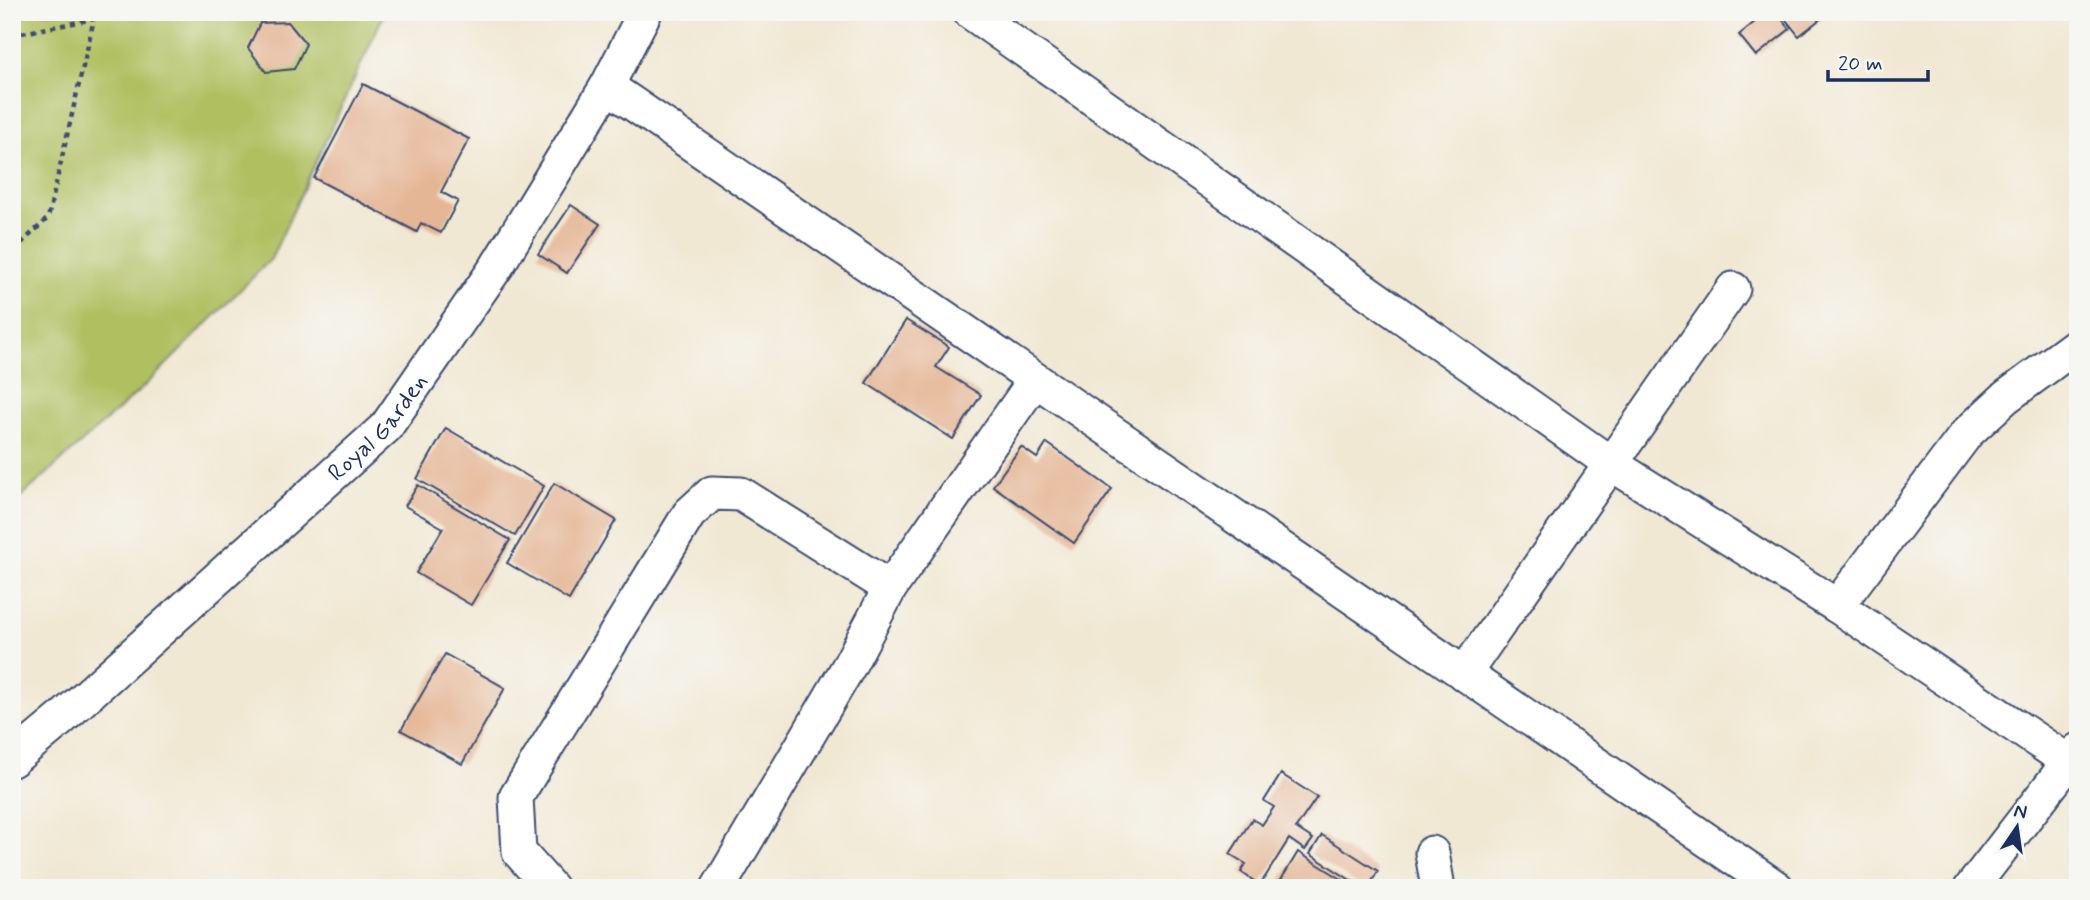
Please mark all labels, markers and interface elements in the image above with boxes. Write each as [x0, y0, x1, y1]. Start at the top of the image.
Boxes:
scale bar [1828, 38, 1927, 82]
text: 20 m [1838, 50, 1883, 78]
street label: Royal Garden [322, 368, 435, 489]
north arrow [1982, 792, 2052, 862]
text: N [2012, 798, 2029, 826]

